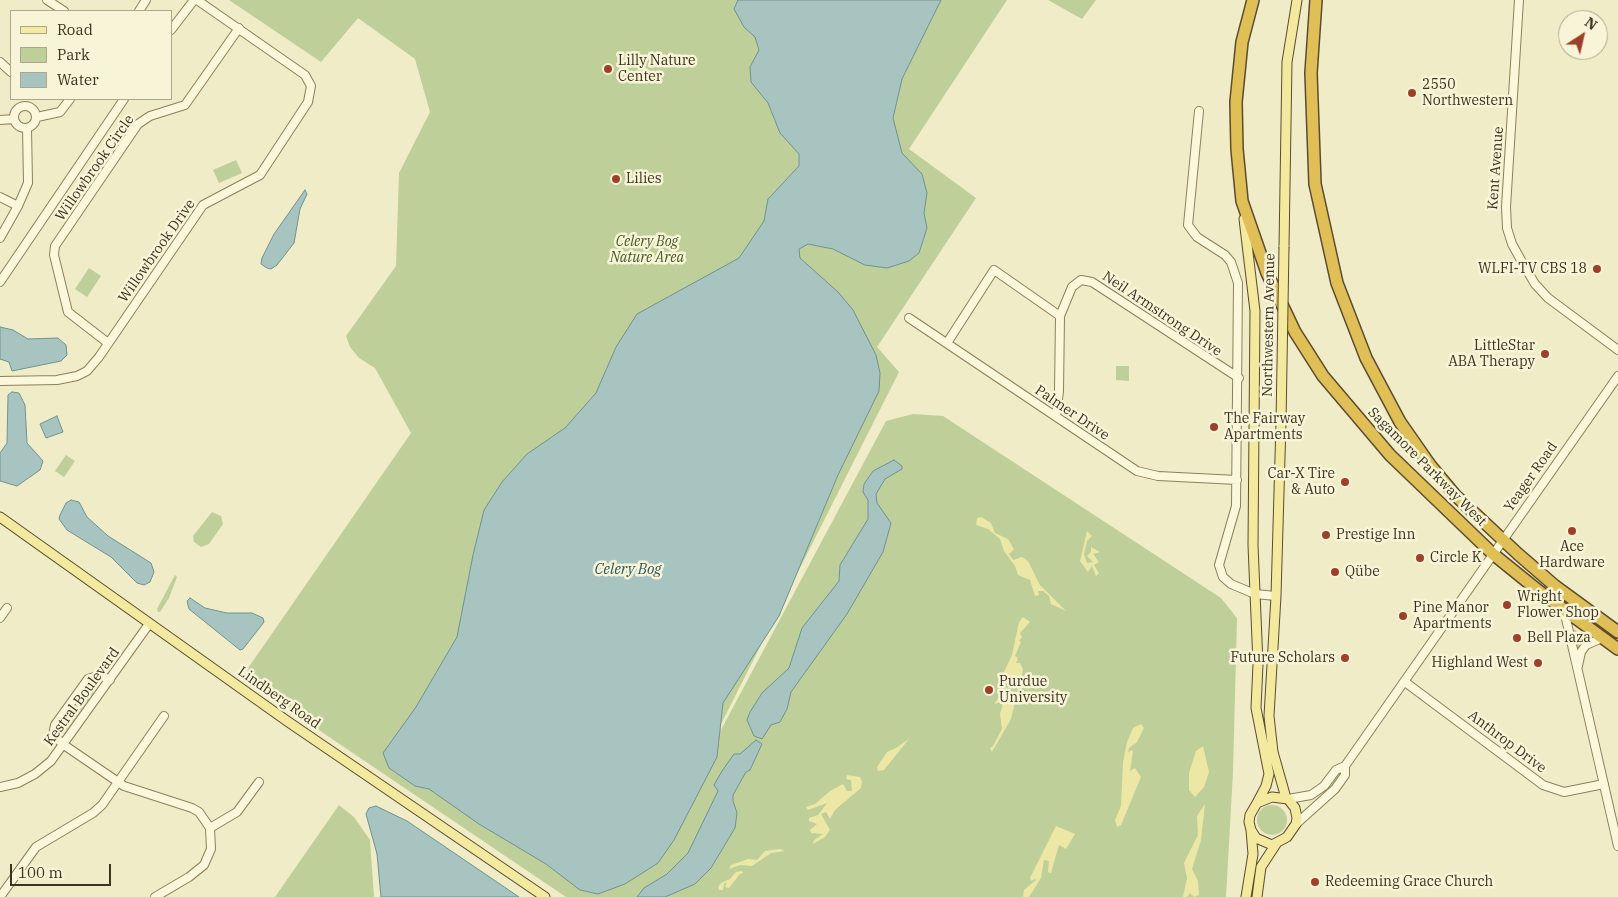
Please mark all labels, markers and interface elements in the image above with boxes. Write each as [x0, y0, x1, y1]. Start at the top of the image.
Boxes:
legend [10, 10, 172, 100]
north arrow [1558, 10, 1608, 60]
text: N [1581, 13, 1601, 34]
text: Road [57, 20, 93, 39]
text: Park [57, 45, 90, 64]
place label: Lilly Nature Center [618, 53, 695, 85]
marker: Lilly Nature Center [602, 63, 614, 75]
text: Water [57, 70, 99, 89]
place label: 2550 Northwestern [1422, 77, 1513, 110]
marker: 2550 Northwestern [1406, 87, 1418, 99]
street label: Willowbrook Circle [52, 112, 138, 224]
street label: Kent Avenue [1485, 126, 1507, 210]
place label: Lilies [626, 171, 662, 187]
marker: Lilies [610, 173, 622, 185]
street label: Willowbrook Drive [115, 196, 199, 306]
park label: Celery Bog Nature Area [610, 234, 684, 266]
street label: Northwestern Avenue [1259, 253, 1279, 397]
place label: WLFI-TV CBS 18 [1478, 261, 1587, 277]
marker: WLFI-TV CBS 18 [1591, 263, 1603, 275]
street label: Neil Armstrong Drive [1099, 268, 1225, 360]
place label: LittleStar ABA Therapy [1448, 338, 1535, 371]
marker: LittleStar ABA Therapy [1539, 348, 1551, 360]
street label: Palmer Drive [1032, 382, 1112, 444]
street label: Sagamore Parkway West [1364, 404, 1490, 530]
place label: The Fairway Apartments [1224, 411, 1305, 444]
marker: The Fairway Apartments [1208, 421, 1220, 433]
street label: Yeager Road [1501, 439, 1561, 515]
place label: Car-X Tire & Auto [1268, 466, 1335, 498]
marker: Car-X Tire & Auto [1339, 476, 1351, 488]
marker: Ace Hardware [1566, 525, 1578, 537]
place label: Prestige Inn [1336, 527, 1415, 543]
marker: Prestige Inn [1320, 529, 1332, 541]
place label: Ace Hardware [1539, 539, 1605, 572]
place label: Circle K [1430, 550, 1482, 566]
marker: Circle K [1414, 552, 1426, 564]
water label: Celery Bog [595, 561, 661, 579]
place label: Qübe [1345, 564, 1380, 580]
marker: Qübe [1329, 566, 1341, 578]
place label: Wright Flower Shop [1517, 589, 1599, 622]
marker: Wright Flower Shop [1501, 599, 1513, 611]
place label: Pine Manor Apartments [1413, 600, 1492, 632]
marker: Pine Manor Apartments [1397, 610, 1409, 622]
place label: Bell Plaza [1527, 630, 1591, 646]
marker: Bell Plaza [1511, 632, 1523, 644]
street label: Kestral Boulevard [41, 645, 123, 749]
place label: Future Scholars [1230, 650, 1335, 666]
marker: Future Scholars [1339, 652, 1351, 664]
place label: Highland West [1432, 655, 1528, 671]
marker: Highland West [1532, 657, 1544, 669]
street label: Lindberg Road [235, 663, 323, 733]
place label: Purdue University [999, 674, 1067, 706]
marker: Purdue University [983, 684, 995, 696]
street label: Anthrop Drive [1465, 707, 1549, 777]
scale bar [12, 854, 114, 886]
text: 100 m [18, 863, 63, 882]
place label: Redeeming Grace Church [1325, 874, 1493, 890]
marker: Redeeming Grace Church [1309, 876, 1321, 888]

